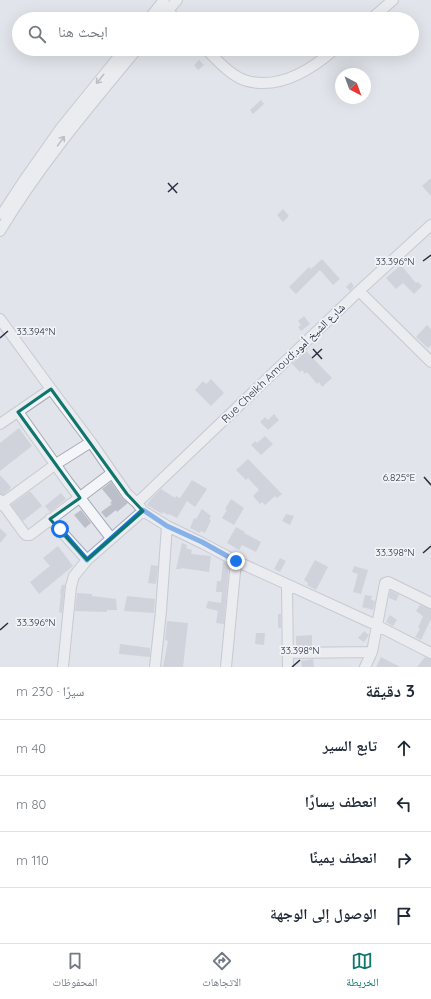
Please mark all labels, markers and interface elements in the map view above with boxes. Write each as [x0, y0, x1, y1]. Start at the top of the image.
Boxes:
search box [12, 12, 419, 56]
text: ابحث هنا [58, 22, 108, 41]
icon: search [26, 23, 48, 45]
north arrow [335, 68, 371, 104]
one-way arrow [96, 74, 105, 85]
one-way arrow [57, 136, 66, 147]
text: 33.396°N [375, 255, 415, 268]
street label: Rue Cheikh Amoud;شارع الشيخ أمود [218, 300, 348, 426]
text: 33.394°N [17, 325, 55, 338]
text: 6.825°E [383, 471, 416, 484]
route start [51, 520, 69, 538]
text: 33.398°N [375, 546, 415, 559]
route end [227, 552, 245, 570]
text: 33.396°N [16, 616, 56, 629]
text: 33.398°N [280, 644, 320, 657]
text: 3 دقيقة [365, 680, 415, 701]
text: سيرًا · 230 m [16, 683, 84, 699]
text: تابع السير [323, 736, 377, 755]
icon: ahead [393, 737, 415, 759]
text: 40 m [16, 740, 46, 756]
text: انعطف يسارًا [305, 792, 377, 811]
icon: left [393, 793, 415, 815]
text: 80 m [16, 796, 46, 812]
text: انعطف يمينًا [309, 848, 377, 867]
icon: right [393, 849, 415, 871]
text: 110 m [16, 852, 49, 868]
text: الوصول إلى الوجهة [270, 904, 377, 923]
icon: arrive [393, 905, 415, 927]
tab: المحفوظات [52, 950, 97, 993]
tab: الاتجاهات [202, 950, 241, 993]
tab: الخريطة [346, 950, 379, 993]

